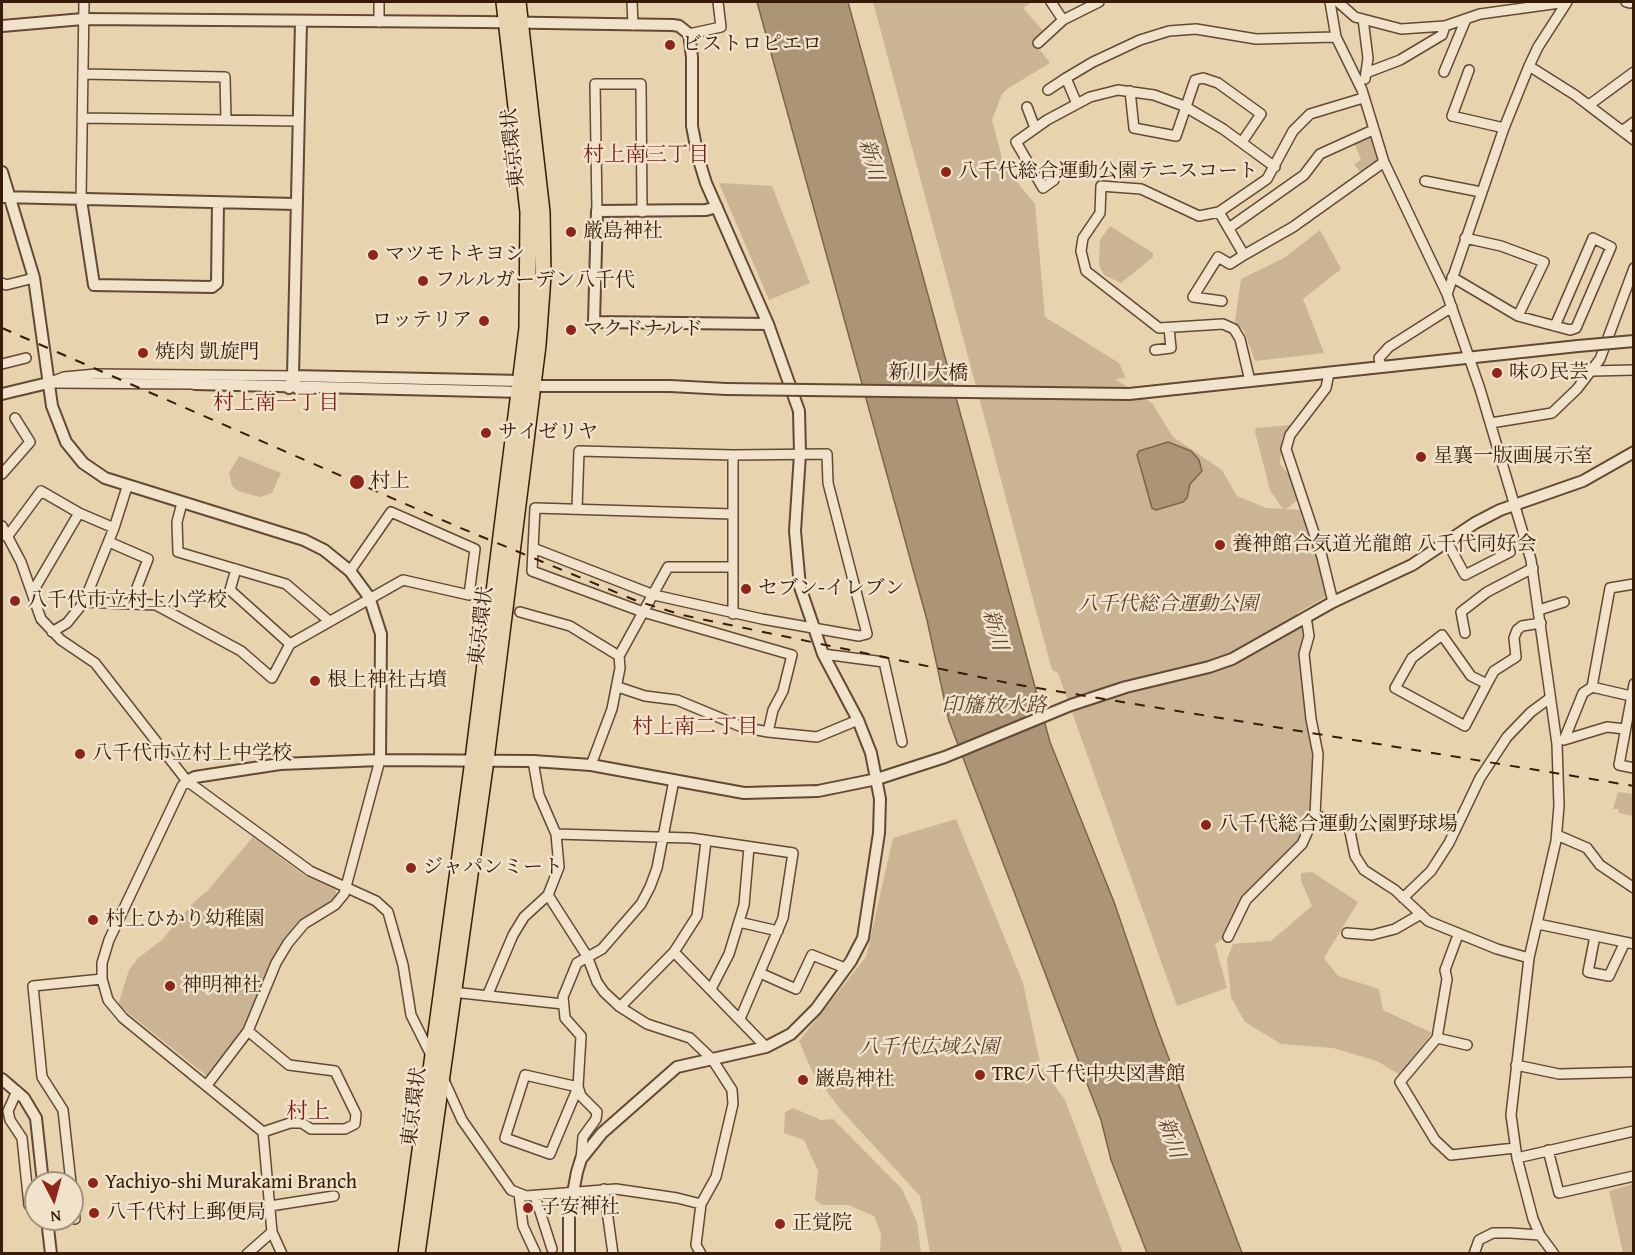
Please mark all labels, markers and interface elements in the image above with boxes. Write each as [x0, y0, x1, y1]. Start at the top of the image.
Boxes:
place label: ビストロピエロ [682, 33, 822, 57]
marker: ビストロピエロ [663, 38, 677, 52]
street label: 東京環状 [498, 107, 530, 189]
water label: 新川 [852, 136, 888, 184]
district label: 村上南三丁目 [583, 143, 709, 169]
place label: 八千代総合運動公園テニスコート [958, 160, 1258, 184]
marker: 八千代総合運動公園テニスコート [939, 165, 953, 179]
place label: 厳島神社 [583, 220, 663, 244]
marker: 厳島神社 [564, 225, 578, 239]
place label: マツモトキヨシ [385, 243, 525, 267]
marker: マツモトキヨシ [366, 248, 380, 262]
place label: フルルガーデン八千代 [435, 269, 635, 293]
marker: フルルガーデン八千代 [416, 274, 430, 288]
place label: ロッテリア [372, 309, 472, 333]
marker: ロッテリア [477, 314, 491, 328]
place label: マクドナルド [583, 318, 703, 342]
marker: マクドナルド [564, 323, 578, 337]
place label: 焼肉 凱旋門 [155, 341, 259, 365]
marker: 焼肉 凱旋門 [136, 346, 150, 360]
street label: 新川大橋 [888, 361, 968, 387]
place label: 味の民芸 [1509, 361, 1589, 385]
marker: 味の民芸 [1490, 366, 1504, 380]
district label: 村上南一丁目 [213, 391, 339, 417]
place label: サイゼリヤ [498, 421, 598, 445]
marker: サイゼリヤ [479, 426, 493, 440]
place label: 星襄一版画展示室 [1433, 445, 1593, 469]
marker: 星襄一版画展示室 [1414, 450, 1428, 464]
place label: 村上 [370, 470, 410, 494]
marker: 村上 [348, 473, 366, 491]
place label: 養神館合気道光龍館 八千代同好会 [1232, 533, 1536, 557]
marker: 養神館合気道光龍館 八千代同好会 [1213, 538, 1227, 552]
place label: セブン-イレブン [758, 577, 905, 601]
marker: セブン-イレブン [739, 582, 753, 596]
street label: 東京環状 [465, 585, 499, 667]
place label: 八千代市立村上小学校 [27, 589, 227, 613]
park label: 八千代総合運動公園 [1078, 593, 1258, 617]
marker: 八千代市立村上小学校 [8, 594, 22, 608]
water label: 新川 [976, 606, 1012, 654]
place label: 根上神社古墳 [327, 669, 447, 693]
marker: 根上神社古墳 [308, 674, 322, 688]
water label: 印旛放水路 [942, 694, 1046, 720]
district label: 村上南二丁目 [632, 715, 758, 741]
place label: 八千代市立村上中学校 [92, 742, 292, 766]
marker: 八千代市立村上中学校 [73, 747, 87, 761]
place label: 八千代総合運動公園野球場 [1218, 813, 1458, 837]
marker: 八千代総合運動公園野球場 [1199, 818, 1213, 832]
place label: ジャパンミート [423, 856, 563, 880]
marker: ジャパンミート [404, 861, 418, 875]
place label: 村上ひかり幼稚園 [105, 908, 265, 932]
marker: 村上ひかり幼稚園 [86, 913, 100, 927]
place label: 神明神社 [182, 974, 262, 998]
marker: 神明神社 [163, 979, 177, 993]
park label: 八千代広域公園 [859, 1036, 999, 1060]
place label: TRC八千代中央図書館 [992, 1063, 1186, 1087]
street label: 東京環状 [398, 1066, 432, 1148]
place label: 巌島神社 [815, 1068, 895, 1092]
marker: TRC八千代中央図書館 [973, 1068, 987, 1082]
marker: 巌島神社 [796, 1073, 810, 1087]
district label: 村上 [286, 1099, 330, 1125]
water label: 新川 [1151, 1114, 1189, 1162]
north arrow [24, 1171, 84, 1231]
place label: Yachiyo-shi Murakami Branch [105, 1171, 357, 1195]
marker: Yachiyo-shi Murakami Branch [86, 1176, 100, 1190]
place label: 子安神社 [540, 1196, 620, 1220]
place label: 八千代村上郵便局 [106, 1201, 266, 1225]
marker: 子安神社 [521, 1201, 535, 1215]
text: N [49, 1204, 62, 1229]
marker: 八千代村上郵便局 [87, 1206, 101, 1220]
place label: 正覚院 [792, 1212, 852, 1236]
marker: 正覚院 [773, 1217, 787, 1231]

